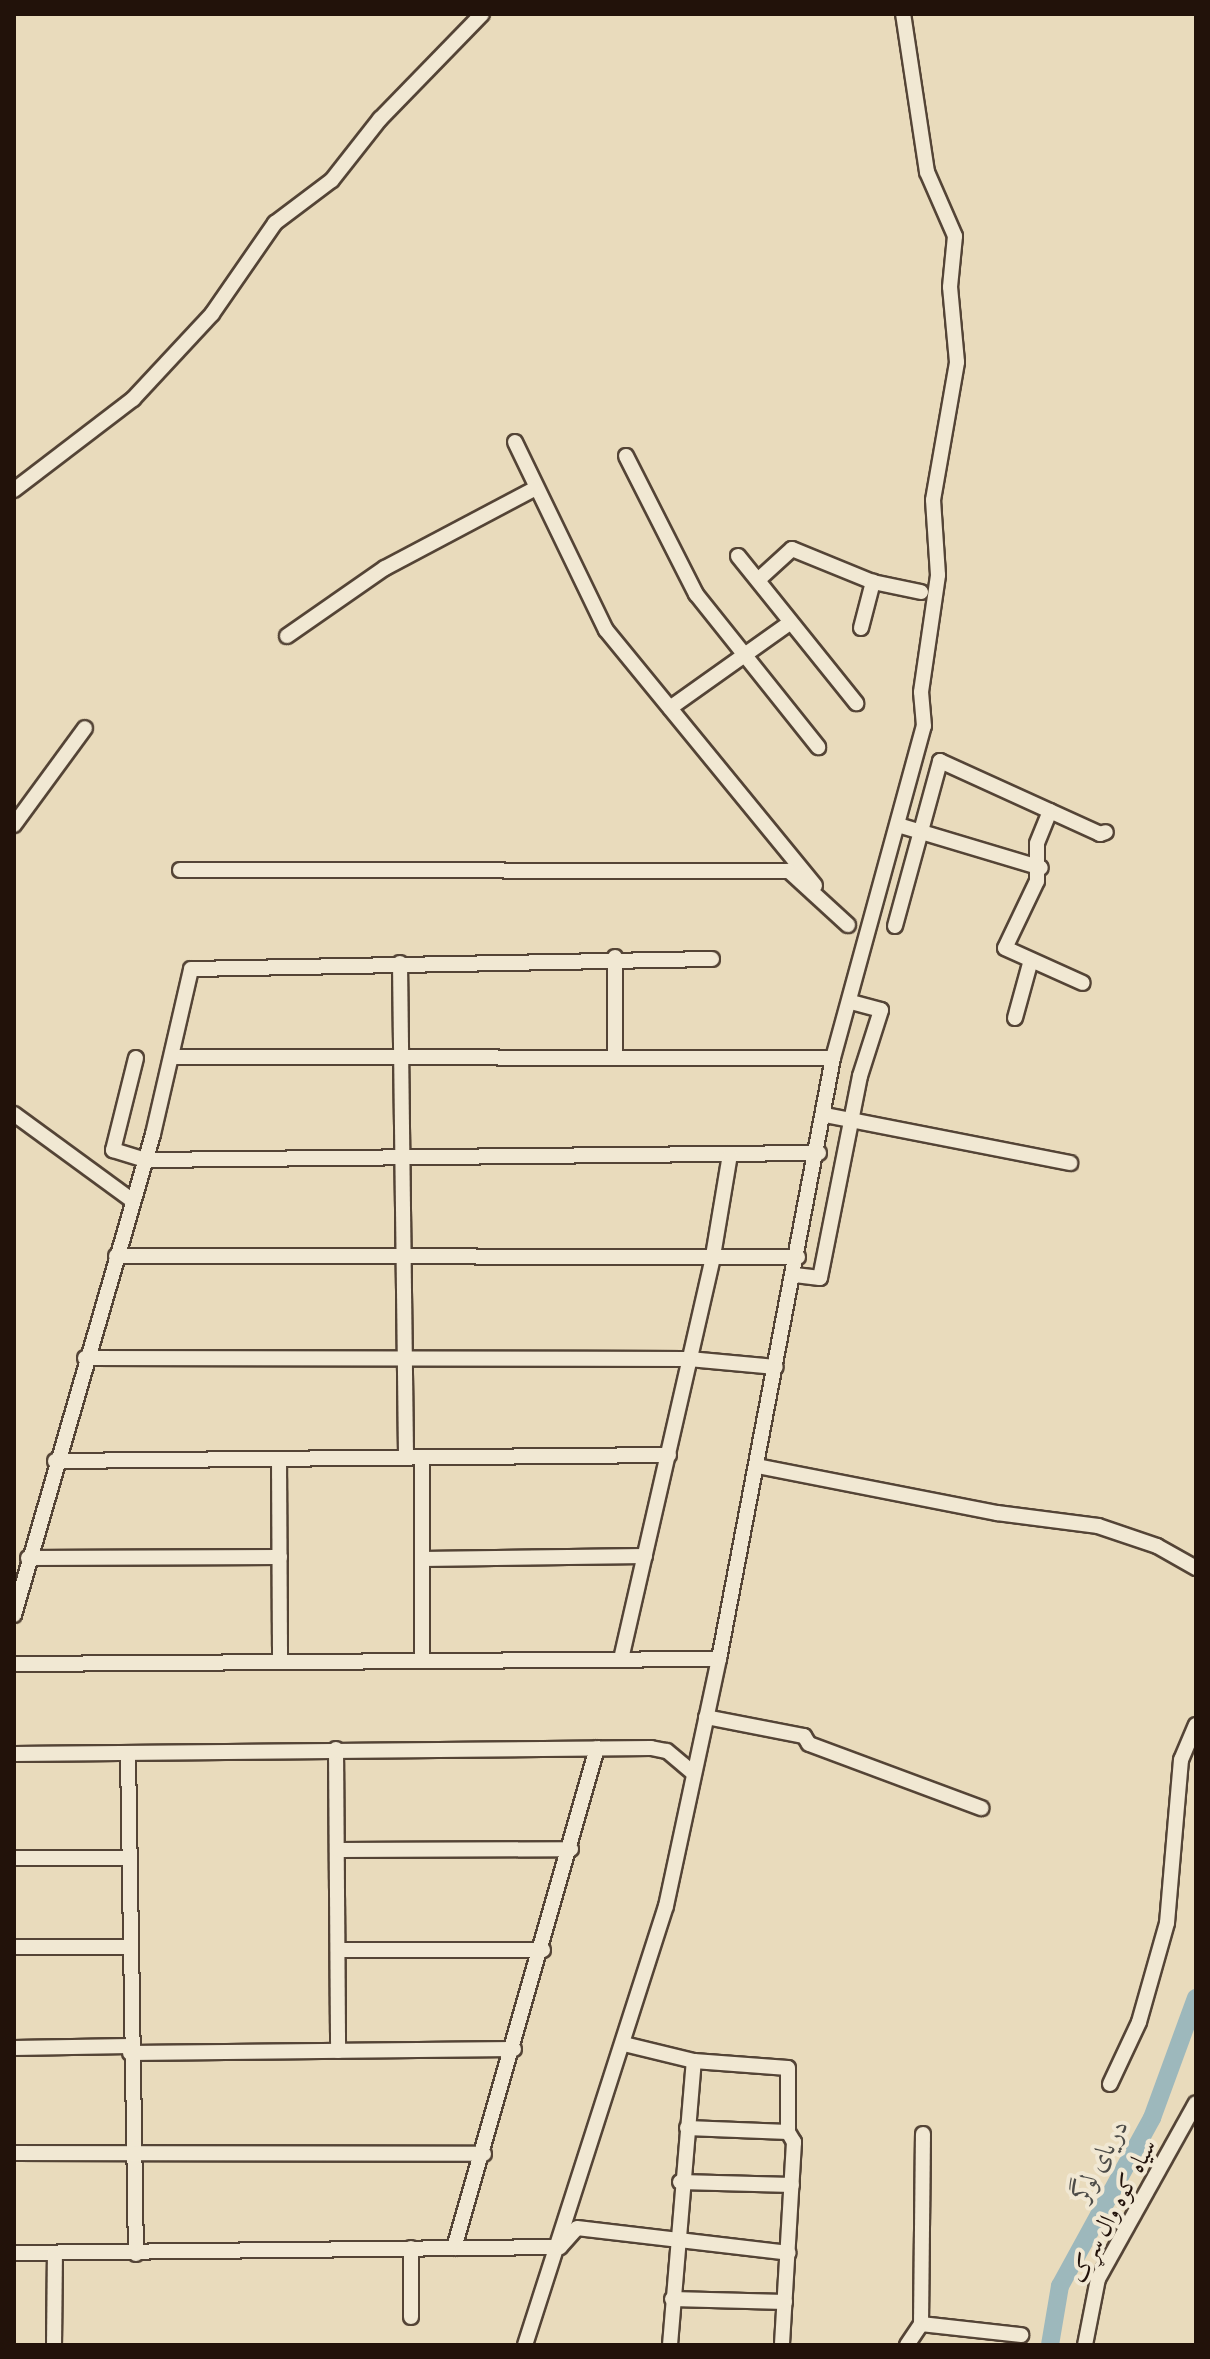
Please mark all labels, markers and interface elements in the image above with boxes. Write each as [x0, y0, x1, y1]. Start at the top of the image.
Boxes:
water label: دریای لوگر [1065, 2113, 1135, 2207]
street label: سیاه کوه وال سړک [1063, 2134, 1163, 2288]

